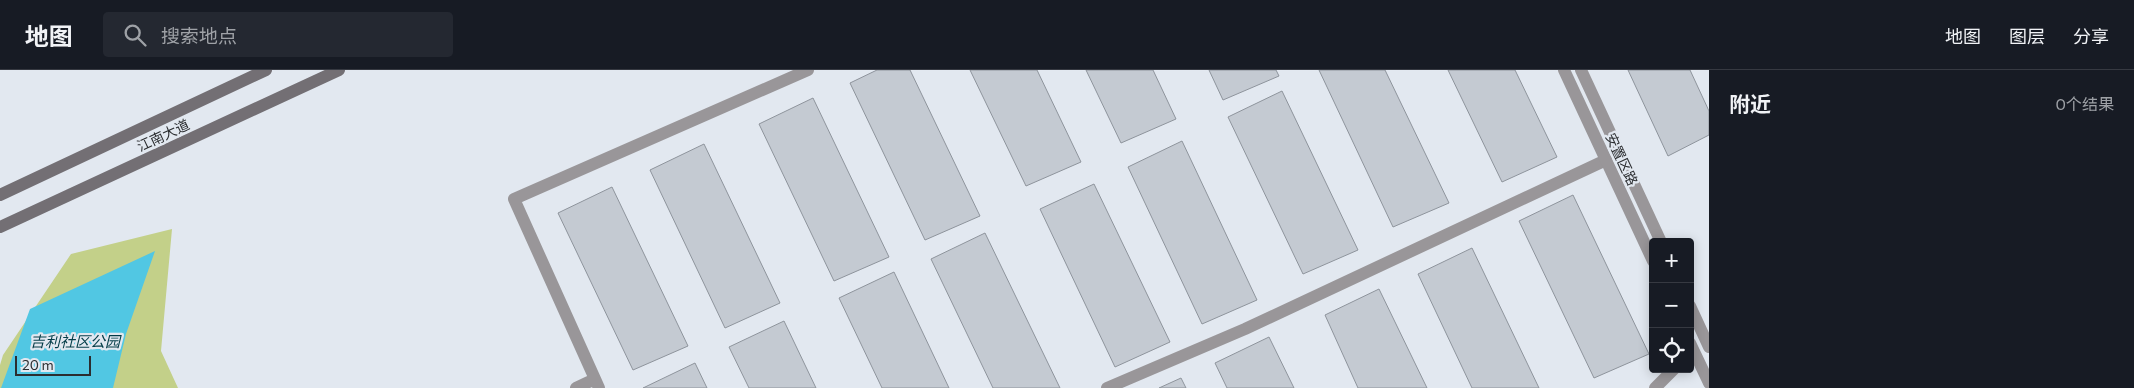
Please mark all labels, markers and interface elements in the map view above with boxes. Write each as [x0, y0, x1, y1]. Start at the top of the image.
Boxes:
search box [103, 12, 453, 57]
text: 地图 [25, 21, 73, 50]
icon: search [121, 21, 149, 49]
text: 搜索地点 [161, 24, 237, 47]
text: 地图 [1945, 25, 1981, 47]
text: 图层 [2009, 25, 2045, 47]
text: 分享 [2073, 25, 2109, 47]
text: 附近 [1729, 91, 1771, 116]
text: 0个结果 [2056, 94, 2114, 113]
street label: 江南大道 [134, 115, 192, 155]
street label: 安置区路 [1602, 130, 1642, 188]
map controls [1649, 238, 1694, 373]
button: + [1649, 238, 1694, 283]
button: − [1649, 283, 1694, 328]
button: locate [1649, 328, 1694, 373]
water label: 吉利社区公园 [30, 332, 122, 350]
scale bar [15, 353, 91, 376]
text: 20 m [22, 356, 54, 373]

